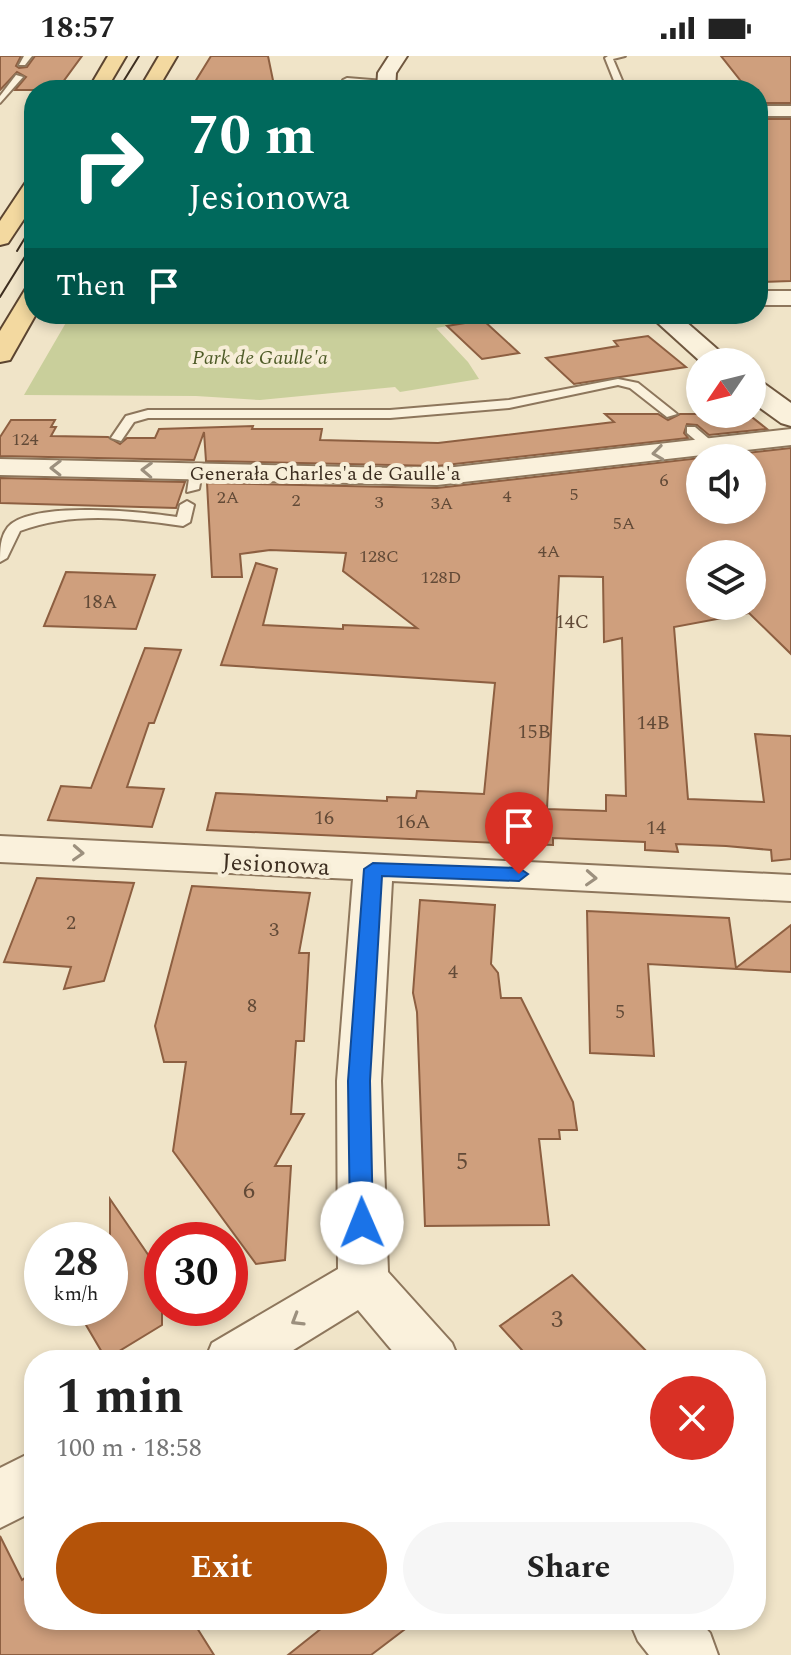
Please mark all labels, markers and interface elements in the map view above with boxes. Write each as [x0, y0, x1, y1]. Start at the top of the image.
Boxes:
text: 18:57 [40, 5, 115, 51]
text: 70 m [188, 94, 315, 179]
icon: right [56, 112, 160, 216]
text: Jesionowa [188, 171, 350, 226]
text: Then [56, 263, 126, 309]
icon: arrive [142, 264, 186, 308]
park label: Park de Gaulle'a [192, 343, 328, 373]
north arrow [686, 348, 766, 428]
map controls [686, 348, 766, 620]
house number: 124 [12, 426, 39, 453]
one-way arrow [651, 444, 664, 461]
button: sound [686, 444, 766, 524]
street label: Generała Charles'a de Gaulle'a [189, 459, 461, 489]
one-way arrow [49, 460, 62, 477]
one-way arrow [140, 462, 153, 479]
house number: 6 [660, 467, 669, 494]
house number: 5 [570, 481, 579, 508]
house number: 4 [503, 483, 512, 510]
house number: 2A [217, 484, 239, 511]
house number: 2 [292, 487, 301, 514]
house number: 3 [375, 489, 384, 516]
house number: 3A [431, 490, 453, 517]
house number: 5A [613, 510, 635, 537]
house number: 4A [538, 538, 560, 565]
button: layers [686, 540, 766, 620]
house number: 128C [359, 543, 399, 570]
house number: 128D [421, 564, 461, 591]
house number: 18A [83, 587, 118, 617]
house number: 14C [555, 607, 589, 637]
house number: 14B [636, 708, 670, 738]
house number: 15B [517, 717, 551, 747]
pin [485, 792, 553, 874]
house number: 16 [314, 803, 334, 833]
icon: arrive [497, 804, 541, 848]
house number: 16A [396, 807, 431, 837]
house number: 14 [646, 813, 666, 843]
street label: Jesionowa [221, 844, 331, 886]
one-way arrow [72, 845, 85, 862]
one-way arrow [585, 869, 598, 886]
house number: 2 [66, 908, 76, 938]
house number: 3 [269, 915, 279, 945]
house number: 4 [448, 957, 458, 987]
house number: 8 [247, 991, 257, 1021]
house number: 5 [615, 997, 625, 1027]
house number: 5 [456, 1144, 468, 1180]
house number: 6 [243, 1173, 255, 1209]
position arrow [320, 1181, 404, 1265]
speed limit sign: 30 [144, 1222, 248, 1326]
text: 28 [54, 1233, 98, 1294]
text: km/h [54, 1279, 99, 1309]
house number: 3 [551, 1302, 563, 1338]
one-way arrow [291, 1310, 306, 1326]
text: 1 min [56, 1361, 184, 1434]
button: close [650, 1376, 734, 1460]
text: 100 m · 18:58 [56, 1428, 202, 1468]
button: Exit [56, 1522, 387, 1614]
button: Share [403, 1522, 734, 1614]

